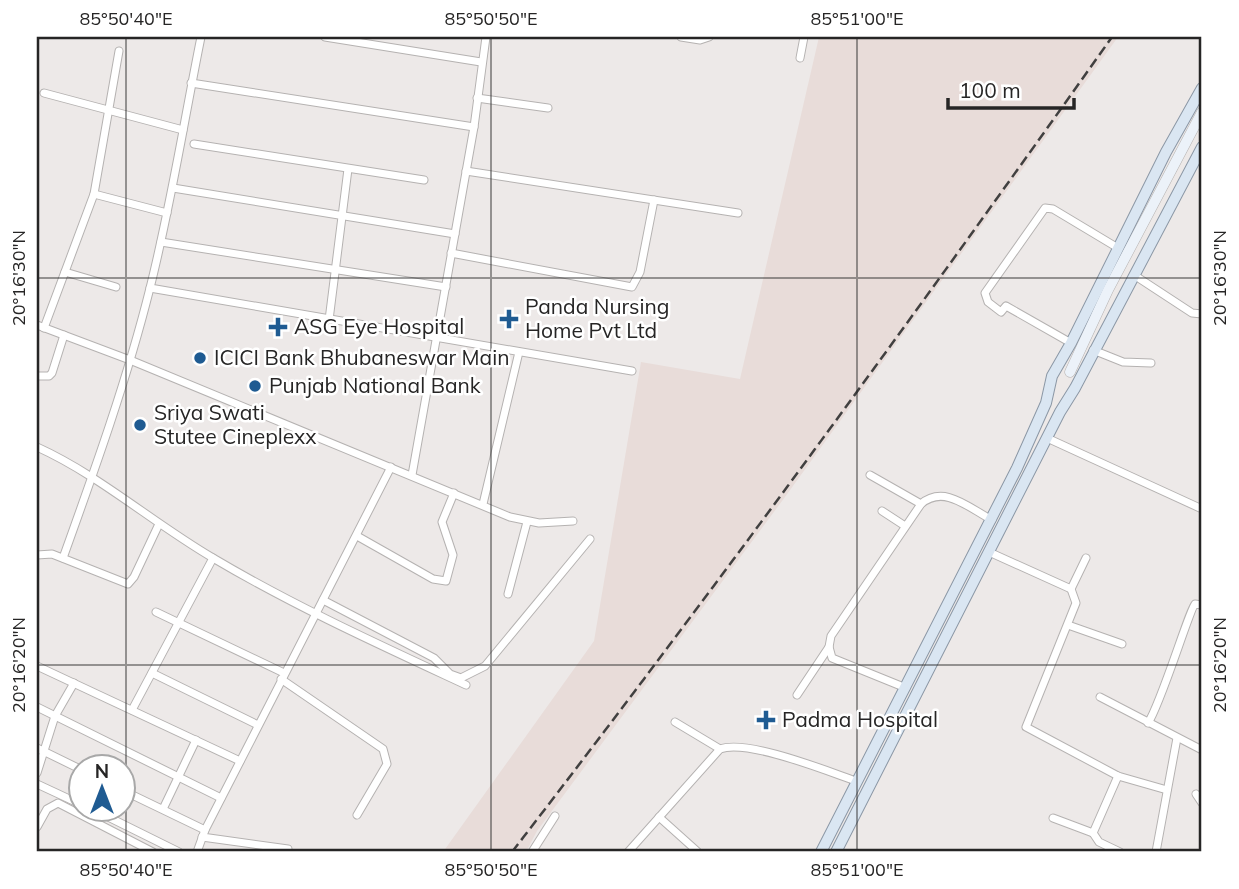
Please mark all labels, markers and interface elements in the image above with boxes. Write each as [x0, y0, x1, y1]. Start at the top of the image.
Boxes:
text: 85°50'40"E [79, 7, 173, 30]
text: 85°50'50"E [444, 7, 538, 30]
text: 85°51'00"E [810, 7, 904, 30]
scale bar [948, 66, 1074, 110]
text: 100 m [959, 77, 1021, 103]
text: 20°16'30"N [7, 230, 30, 326]
text: 20°16'30"N [1208, 230, 1231, 326]
place label: Panda Nursing Home Pvt Ltd [525, 293, 669, 343]
marker: Panda Nursing Home Pvt Ltd [499, 309, 519, 329]
place label: ASG Eye Hospital [294, 313, 464, 339]
marker: ASG Eye Hospital [268, 317, 288, 337]
place label: ICICI Bank Bhubaneswar Main [214, 344, 510, 370]
marker: ICICI Bank Bhubaneswar Main [192, 350, 208, 366]
place label: Punjab National Bank [269, 372, 481, 398]
marker: Punjab National Bank [247, 378, 263, 394]
place label: Sriya Swati Stutee Cineplexx [154, 399, 317, 449]
marker: Sriya Swati Stutee Cineplexx [132, 417, 148, 433]
text: 20°16'20"N [7, 617, 30, 713]
text: 20°16'20"N [1208, 617, 1231, 713]
place label: Padma Hospital [782, 706, 938, 732]
marker: Padma Hospital [756, 710, 776, 730]
north arrow [66, 752, 136, 822]
text: N [95, 759, 109, 783]
text: 85°50'40"E [79, 858, 173, 881]
text: 85°50'50"E [444, 858, 538, 881]
text: 85°51'00"E [810, 858, 904, 881]

